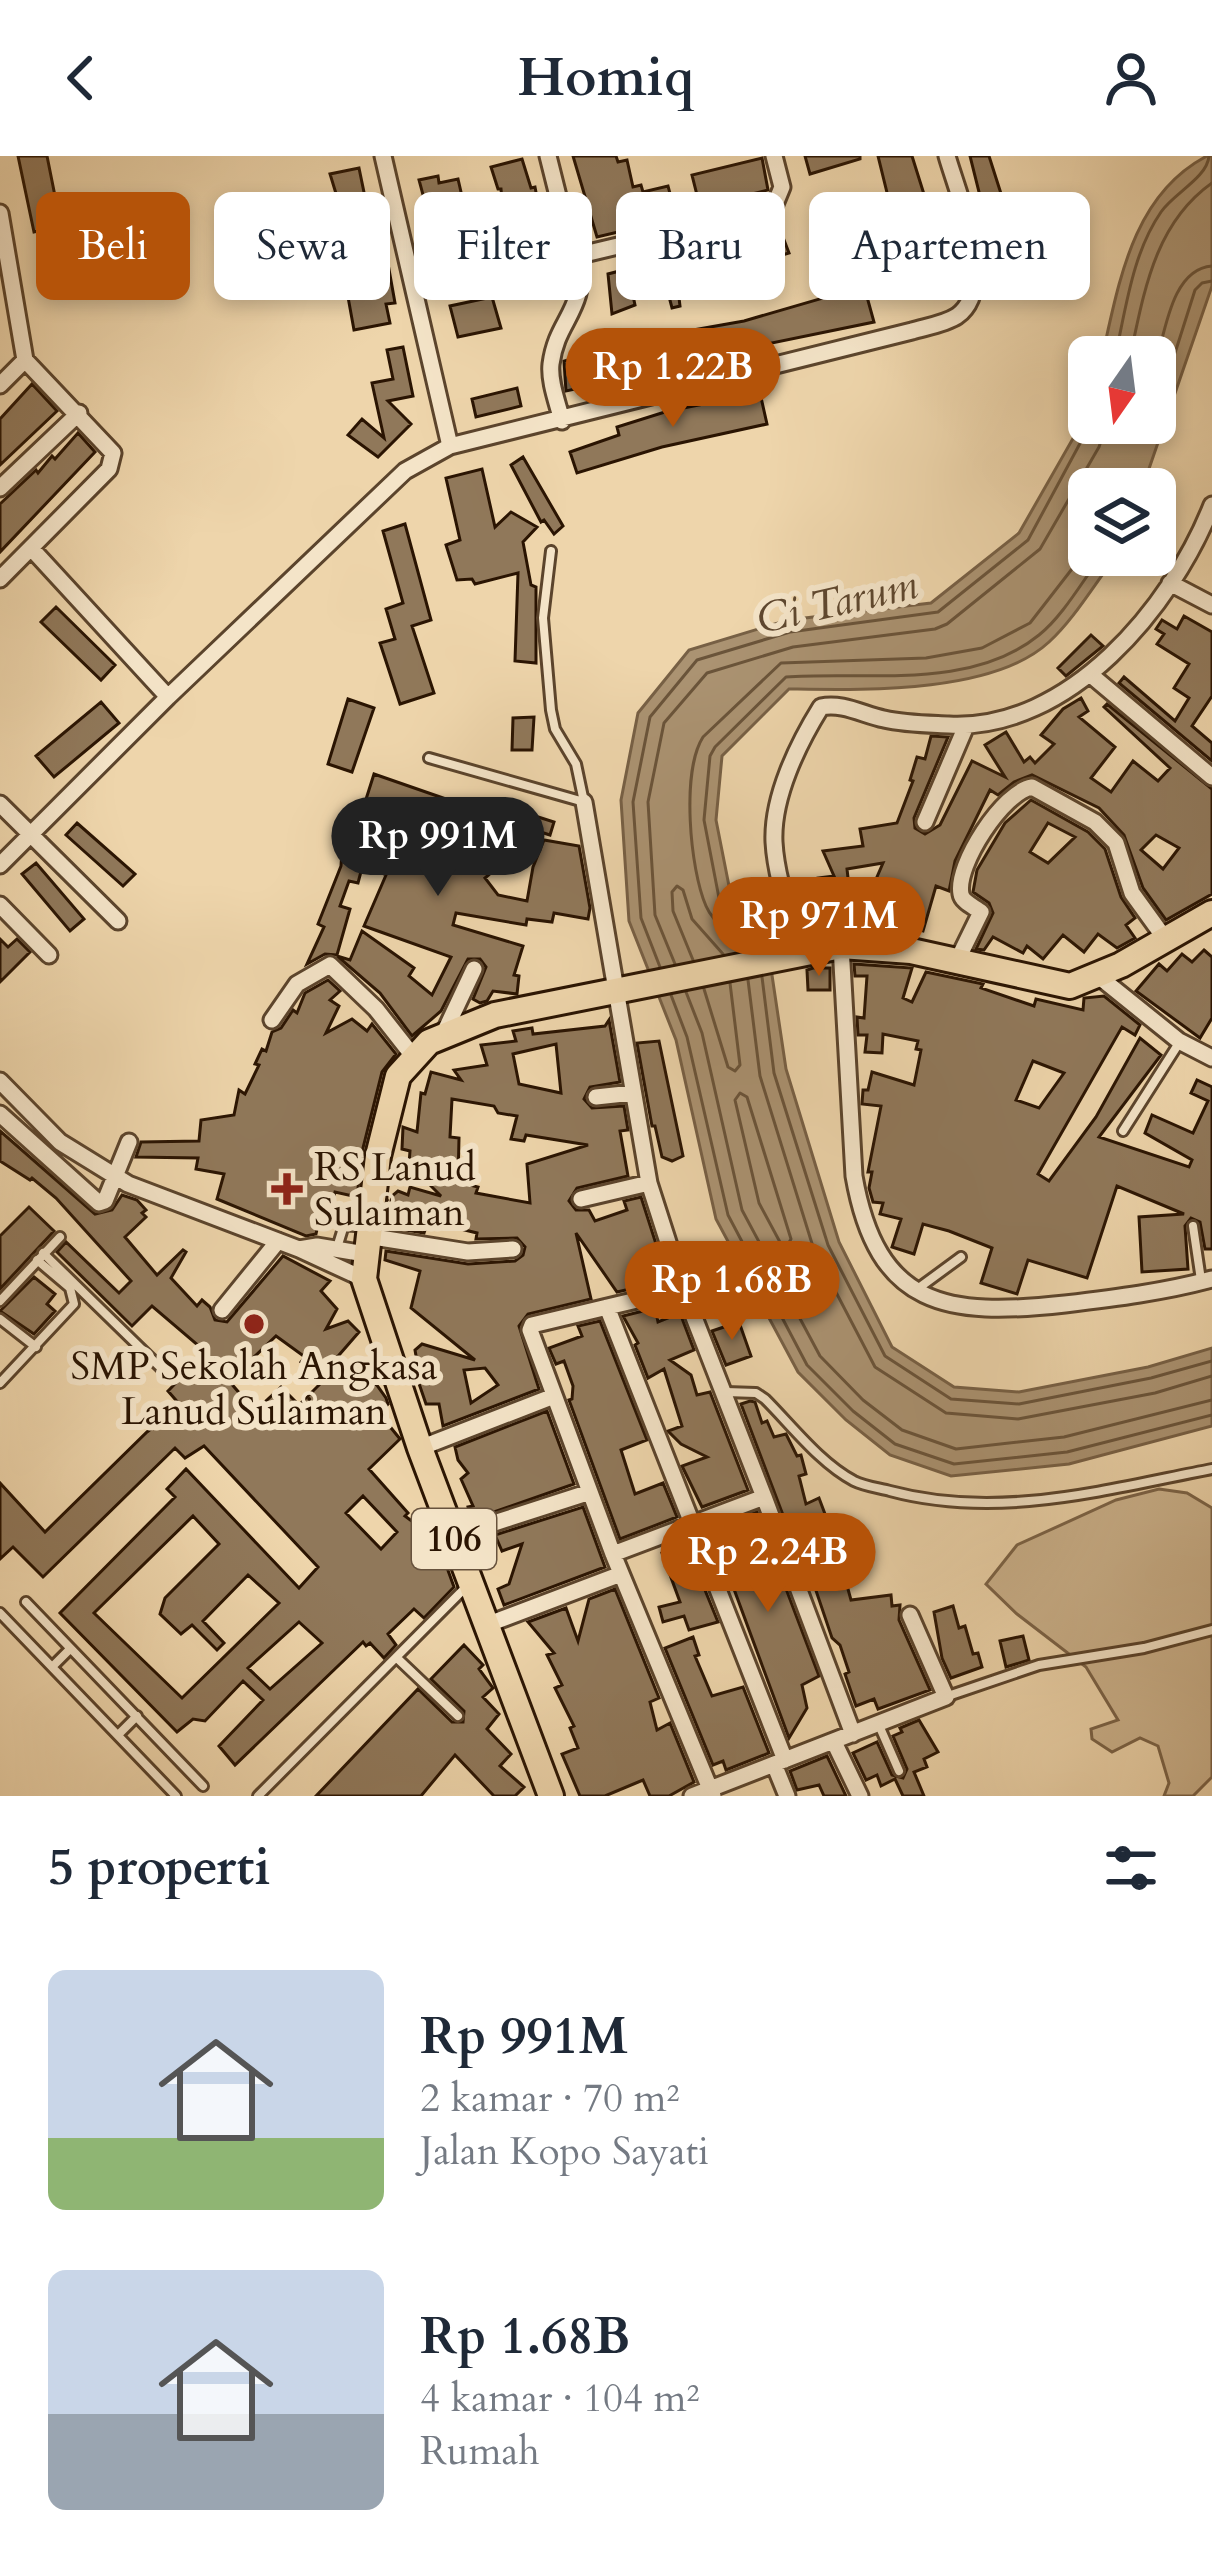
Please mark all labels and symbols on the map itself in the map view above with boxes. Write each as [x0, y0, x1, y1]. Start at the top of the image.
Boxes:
pin: Rp 1.22B [549, 328, 797, 430]
north arrow [1068, 336, 1176, 444]
water label: Ci Tarum [751, 556, 923, 648]
pin: Rp 991M [327, 797, 549, 899]
pin: Rp 971M [708, 877, 930, 979]
place label: RS Lanud Sulaiman [314, 1141, 476, 1239]
marker: RS Lanud Sulaiman [271, 1173, 303, 1205]
pin: Rp 1.68B [608, 1241, 856, 1343]
marker: SMP Sekolah Angkasa Lanud Sulaiman [241, 1311, 267, 1337]
place label: SMP Sekolah Angkasa Lanud Sulaiman [70, 1340, 438, 1438]
road number: 106 [412, 1509, 496, 1569]
pin: Rp 2.24B [644, 1513, 892, 1615]

